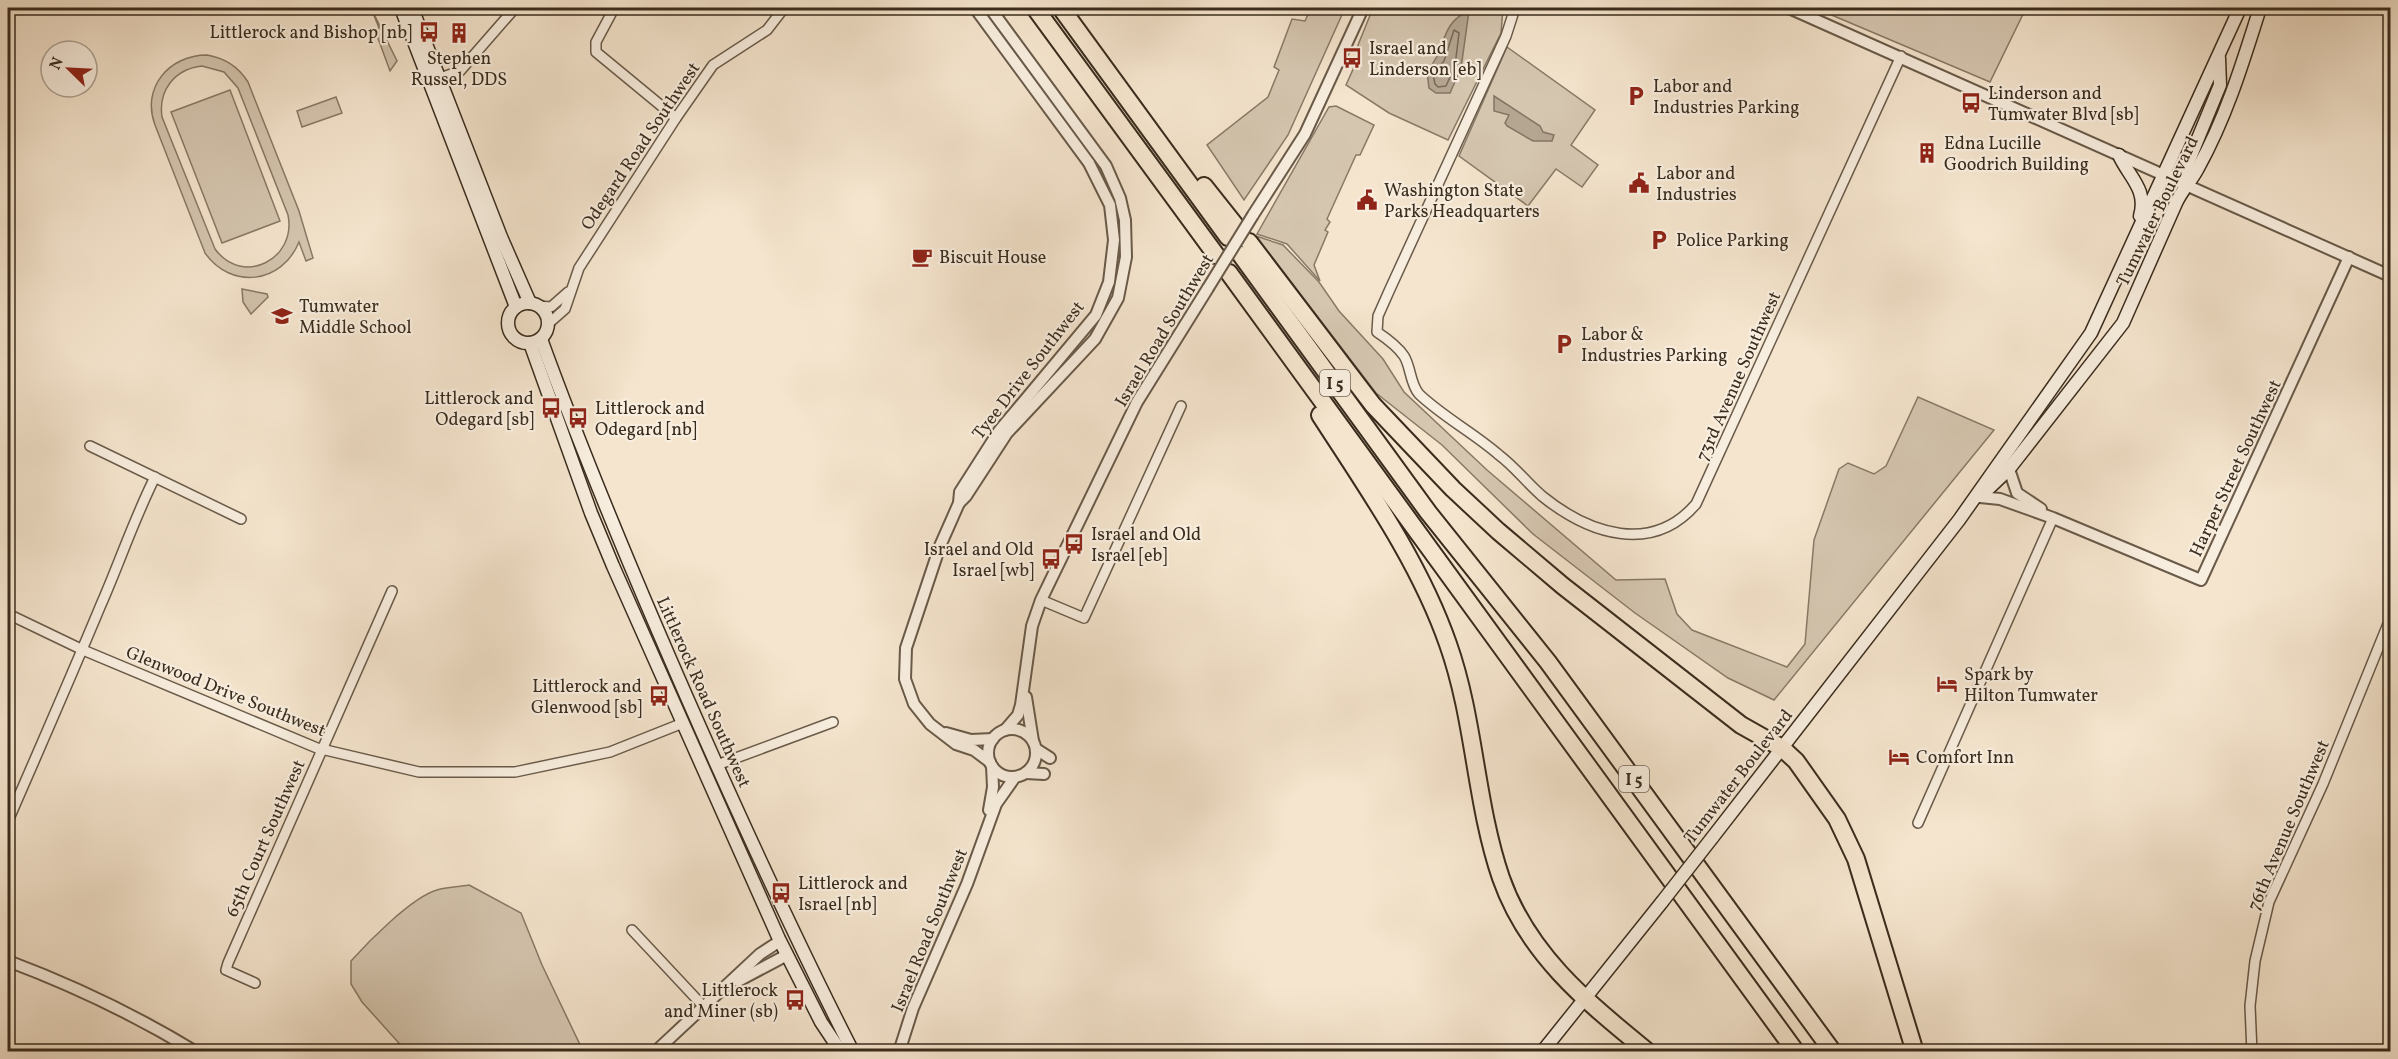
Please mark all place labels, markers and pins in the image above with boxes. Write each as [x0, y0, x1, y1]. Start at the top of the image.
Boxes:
bus stop icon: Littlerock and Bishop [nb] [417, 20, 441, 44]
place label: Littlerock and Bishop [nb] [210, 21, 412, 46]
building icon: Stephen Russel, DDS [447, 21, 471, 45]
place label: Israel and Linderson [eb] [1369, 37, 1481, 83]
bus stop icon: Israel and Linderson [eb] [1340, 46, 1364, 70]
place label: Stephen Russel, DDS [411, 47, 507, 93]
place label: Labor and Industries Parking [1653, 75, 1799, 121]
place label: Linderson and Tumwater Blvd [sb] [1988, 82, 2139, 128]
parking icon: Labor and Industries Parking [1624, 84, 1648, 108]
bus stop icon: Linderson and Tumwater Blvd [sb] [1959, 91, 1983, 115]
place label: Edna Lucille Goodrich Building [1944, 132, 2089, 178]
building icon: Edna Lucille Goodrich Building [1915, 141, 1939, 165]
place label: Labor and Industries [1656, 162, 1737, 208]
public building icon: Labor and Industries [1627, 171, 1651, 195]
place label: Washington State Parks Headquarters [1384, 179, 1540, 225]
public building icon: Washington State Parks Headquarters [1355, 188, 1379, 212]
parking icon: Police Parking [1647, 228, 1671, 252]
place label: Police Parking [1676, 229, 1789, 254]
cafe icon: Biscuit House [910, 245, 934, 269]
place label: Biscuit House [939, 246, 1046, 271]
place label: Tumwater Middle School [299, 295, 412, 341]
school or university icon: Tumwater Middle School [270, 304, 294, 328]
place label: Labor & Industries Parking [1581, 323, 1727, 369]
parking icon: Labor & Industries Parking [1552, 332, 1576, 356]
place label: Littlerock and Odegard [sb] [424, 387, 534, 433]
bus stop icon: Littlerock and Odegard [sb] [539, 396, 563, 420]
place label: Littlerock and Odegard [nb] [595, 397, 705, 443]
bus stop icon: Littlerock and Odegard [nb] [566, 406, 590, 430]
place label: Israel and Old Israel [eb] [1091, 523, 1201, 569]
bus stop icon: Israel and Old Israel [eb] [1062, 532, 1086, 556]
place label: Israel and Old Israel [wb] [924, 538, 1034, 584]
bus stop icon: Israel and Old Israel [wb] [1039, 547, 1063, 571]
place label: Spark by Hilton Tumwater [1964, 663, 2098, 709]
hotel icon: Spark by Hilton Tumwater [1935, 672, 1959, 696]
place label: Littlerock and Glenwood [sb] [531, 675, 642, 721]
bus stop icon: Littlerock and Glenwood [sb] [647, 684, 671, 708]
hotel icon: Comfort Inn [1887, 745, 1911, 769]
place label: Comfort Inn [1916, 746, 2015, 771]
place label: Littlerock and Israel [nb] [798, 872, 908, 918]
bus stop icon: Littlerock and Israel [nb] [769, 881, 793, 905]
place label: Littlerock and Miner (sb) [664, 979, 778, 1025]
bus stop icon: Littlerock and Miner (sb) [783, 988, 807, 1012]

